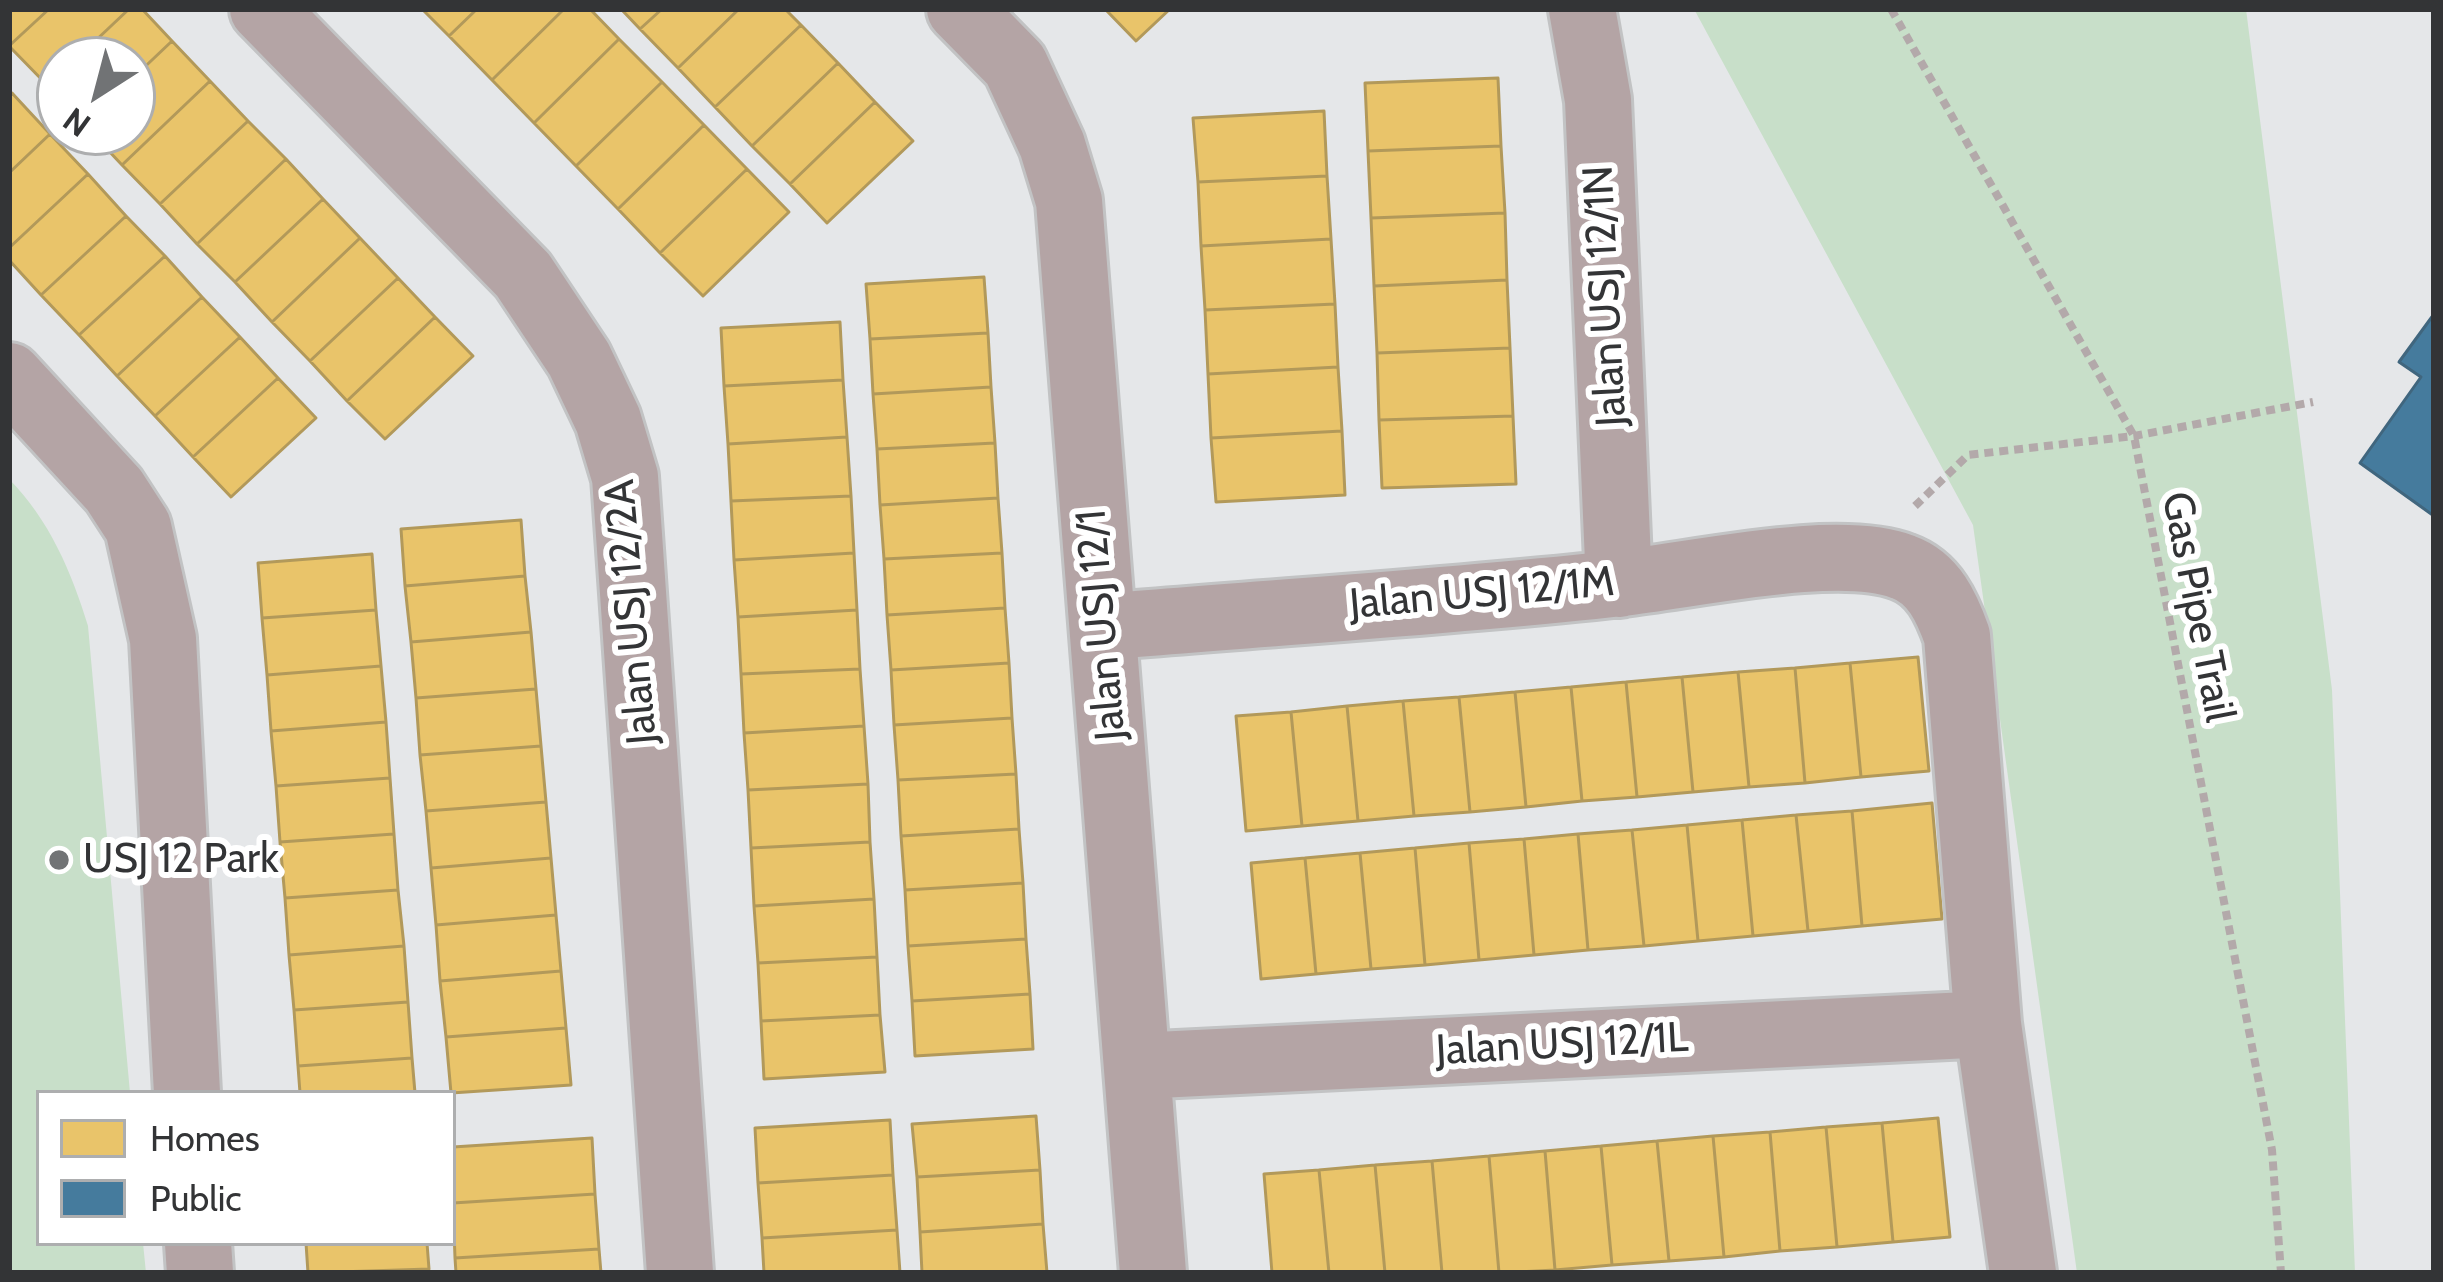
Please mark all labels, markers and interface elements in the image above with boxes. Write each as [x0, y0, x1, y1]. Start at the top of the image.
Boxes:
north arrow [36, 36, 156, 156]
text: N [55, 100, 98, 146]
street label: Jalan USJ 12/1N [1574, 164, 1638, 428]
street label: Jalan USJ 12/2A [595, 477, 669, 747]
street label: Gas Pipe Trail [2150, 488, 2244, 726]
street label: Jalan USJ 12/1 [1067, 507, 1137, 743]
street label: Jalan USJ 12/1M [1348, 557, 1616, 631]
place label: USJ 12 Park [83, 835, 279, 885]
marker: USJ 12 Park [46, 847, 72, 873]
street label: Jalan USJ 12/1L [1435, 1013, 1689, 1077]
legend [36, 1090, 456, 1246]
text: Homes [150, 1116, 260, 1160]
text: Public [150, 1176, 242, 1220]

